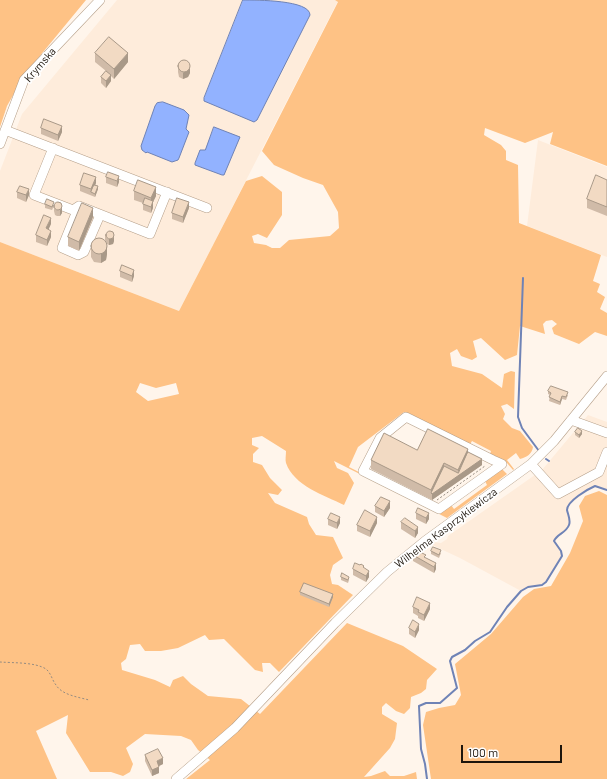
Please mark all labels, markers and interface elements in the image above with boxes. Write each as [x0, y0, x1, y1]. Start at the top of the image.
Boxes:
street label: Krymska [21, 45, 59, 85]
street label: Wilhelma Kasprzykiewicza [392, 485, 500, 571]
scale bar [463, 737, 564, 763]
text: 100 m [468, 745, 498, 759]

